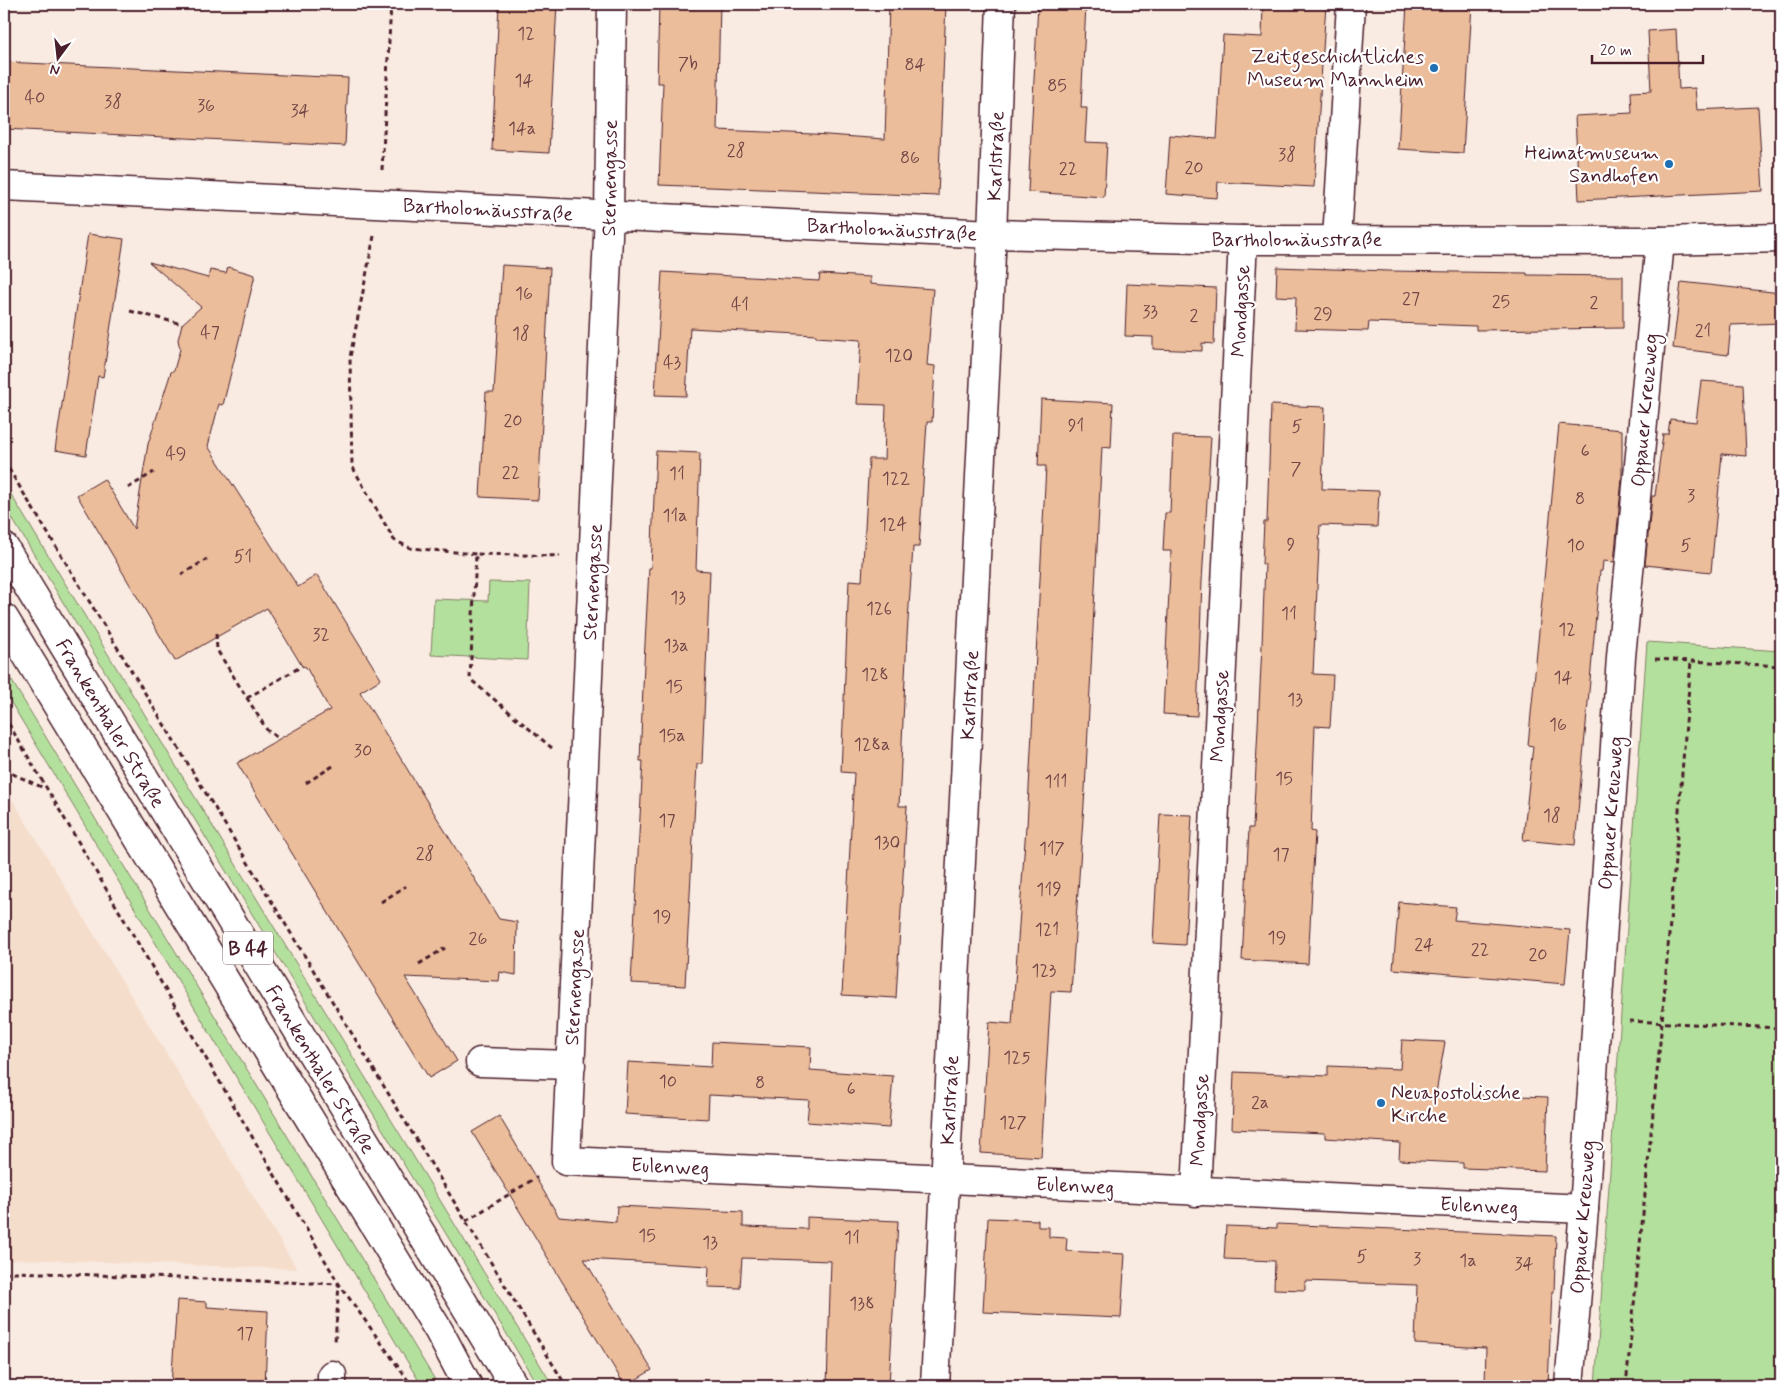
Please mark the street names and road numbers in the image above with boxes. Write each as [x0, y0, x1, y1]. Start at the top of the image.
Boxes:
street label: Karlstraße [981, 110, 1012, 201]
street label: Sternengasse [596, 119, 626, 237]
street label: Bartholomäusstraße [402, 193, 574, 228]
street label: Bartholomäusstraße [806, 213, 978, 248]
street label: Bartholomäusstraße [1212, 227, 1382, 254]
street label: Mondgasse [1226, 264, 1257, 358]
street label: Oppauer Kreuzweg [1625, 332, 1667, 488]
street label: Sternengasse [577, 523, 611, 641]
street label: Frankenthaler Straße [48, 634, 171, 814]
street label: Karlstraße [955, 649, 986, 741]
street label: Mondgasse [1205, 669, 1236, 763]
street label: Oppauer Kreuzweg [1593, 735, 1631, 891]
street label: Sternengasse [559, 928, 593, 1046]
road number: B 44 [223, 931, 273, 964]
street label: Frankenthaler Straße [258, 980, 381, 1160]
street label: Karlstraße [935, 1054, 966, 1146]
street label: Mondgasse [1185, 1073, 1216, 1167]
street label: Oppauer Kreuzweg [1565, 1139, 1603, 1295]
street label: Eulenweg [630, 1152, 710, 1183]
street label: Eulenweg [1035, 1171, 1115, 1202]
street label: Eulenweg [1439, 1191, 1519, 1222]

